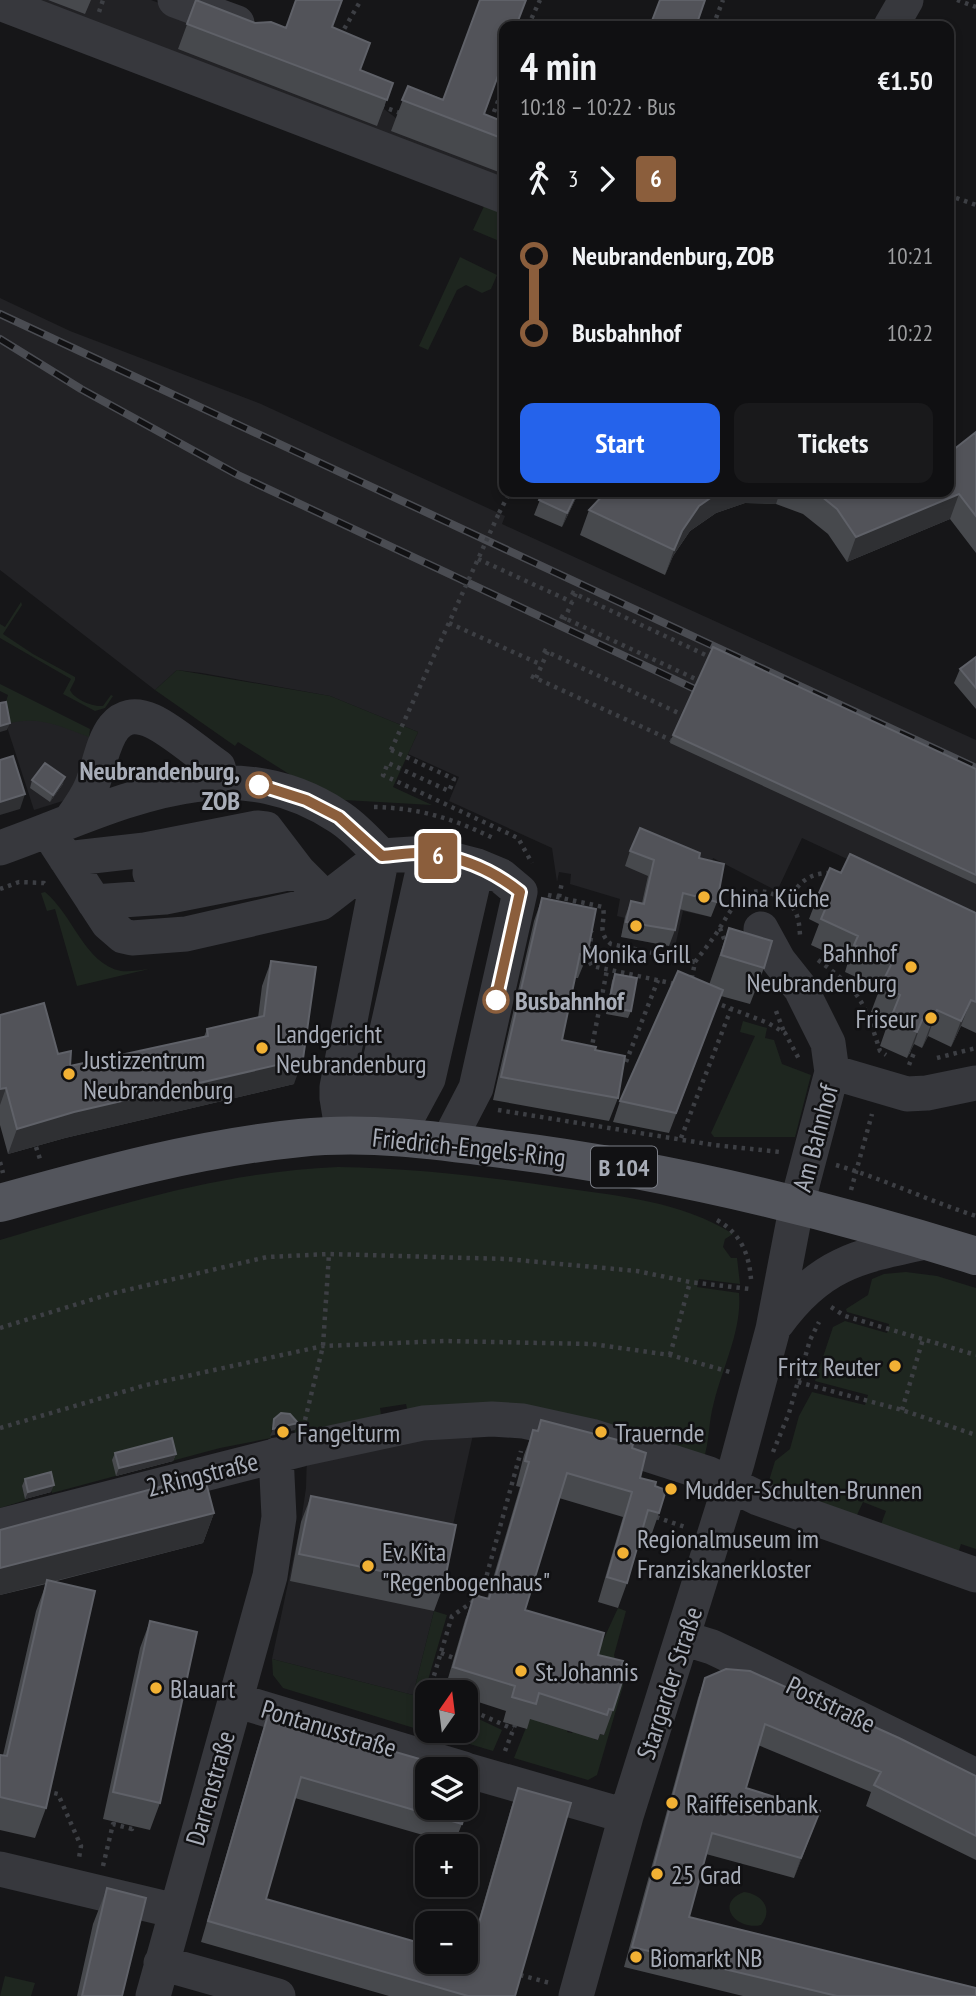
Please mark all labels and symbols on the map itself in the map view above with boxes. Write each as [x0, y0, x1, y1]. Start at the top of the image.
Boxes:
place label: Neubrandenburg, ZOB [79, 754, 240, 817]
marker: Neubrandenburg, ZOB [246, 772, 272, 798]
line badge: 6 [415, 833, 461, 879]
place label: China Küche [718, 881, 830, 914]
marker: China Küche [696, 889, 712, 905]
marker: Monika Grill [628, 918, 644, 934]
place label: Bahnhof Neubrandenburg [746, 936, 898, 999]
place label: Monika Grill [582, 937, 690, 970]
marker: Bahnhof Neubrandenburg [903, 959, 919, 975]
place label: Busbahnhof [515, 984, 626, 1017]
marker: Busbahnhof [483, 987, 509, 1013]
place label: Friseur [856, 1002, 917, 1035]
marker: Friseur [923, 1010, 939, 1026]
place label: Landgericht Neubrandenburg [276, 1017, 427, 1080]
marker: Landgericht Neubrandenburg [254, 1040, 270, 1056]
place label: Justizzentrum Neubrandenburg [82, 1043, 234, 1106]
marker: Justizzentrum Neubrandenburg [61, 1066, 77, 1082]
street label: Am Bahnhof [785, 1080, 845, 1195]
street label: Friedrich-Engels-Ring [371, 1120, 567, 1174]
road number: B 104 [591, 1147, 657, 1188]
place label: Fritz Reuter [778, 1350, 881, 1383]
marker: Fritz Reuter [887, 1358, 903, 1374]
place label: Fangelturm [297, 1416, 400, 1449]
place label: Trauernde [615, 1416, 705, 1449]
marker: Fangelturm [275, 1424, 291, 1440]
marker: Trauernde [593, 1424, 609, 1440]
street label: 2.Ringstraße [143, 1444, 261, 1504]
place label: Mudder-Schulten-Brunnen [685, 1473, 922, 1506]
marker: Mudder-Schulten-Brunnen [663, 1481, 679, 1497]
place label: Regionalmuseum im Franziskanerkloster [637, 1522, 819, 1585]
place label: Ev. Kita "Regenbogenhaus" [382, 1535, 550, 1598]
marker: Regionalmuseum im Franziskanerkloster [615, 1545, 631, 1561]
marker: Ev. Kita "Regenbogenhaus" [360, 1558, 376, 1574]
street label: Stargarder Straße [629, 1603, 709, 1763]
place label: St. Johannis [535, 1655, 638, 1688]
marker: St. Johannis [513, 1663, 529, 1679]
street label: Poststraße [781, 1668, 881, 1740]
place label: Blauart [170, 1672, 235, 1705]
marker: Blauart [148, 1680, 164, 1696]
north arrow [415, 1680, 478, 1743]
street label: Pontanusstraße [257, 1692, 401, 1764]
street label: Darrenstraße [178, 1727, 242, 1849]
place label: Raiffeisenbank [686, 1787, 818, 1820]
marker: Raiffeisenbank [664, 1795, 680, 1811]
place label: 25 Grad [671, 1858, 742, 1891]
marker: 25 Grad [649, 1866, 665, 1882]
place label: Biomarkt NB [650, 1941, 763, 1974]
marker: Biomarkt NB [628, 1949, 644, 1965]

